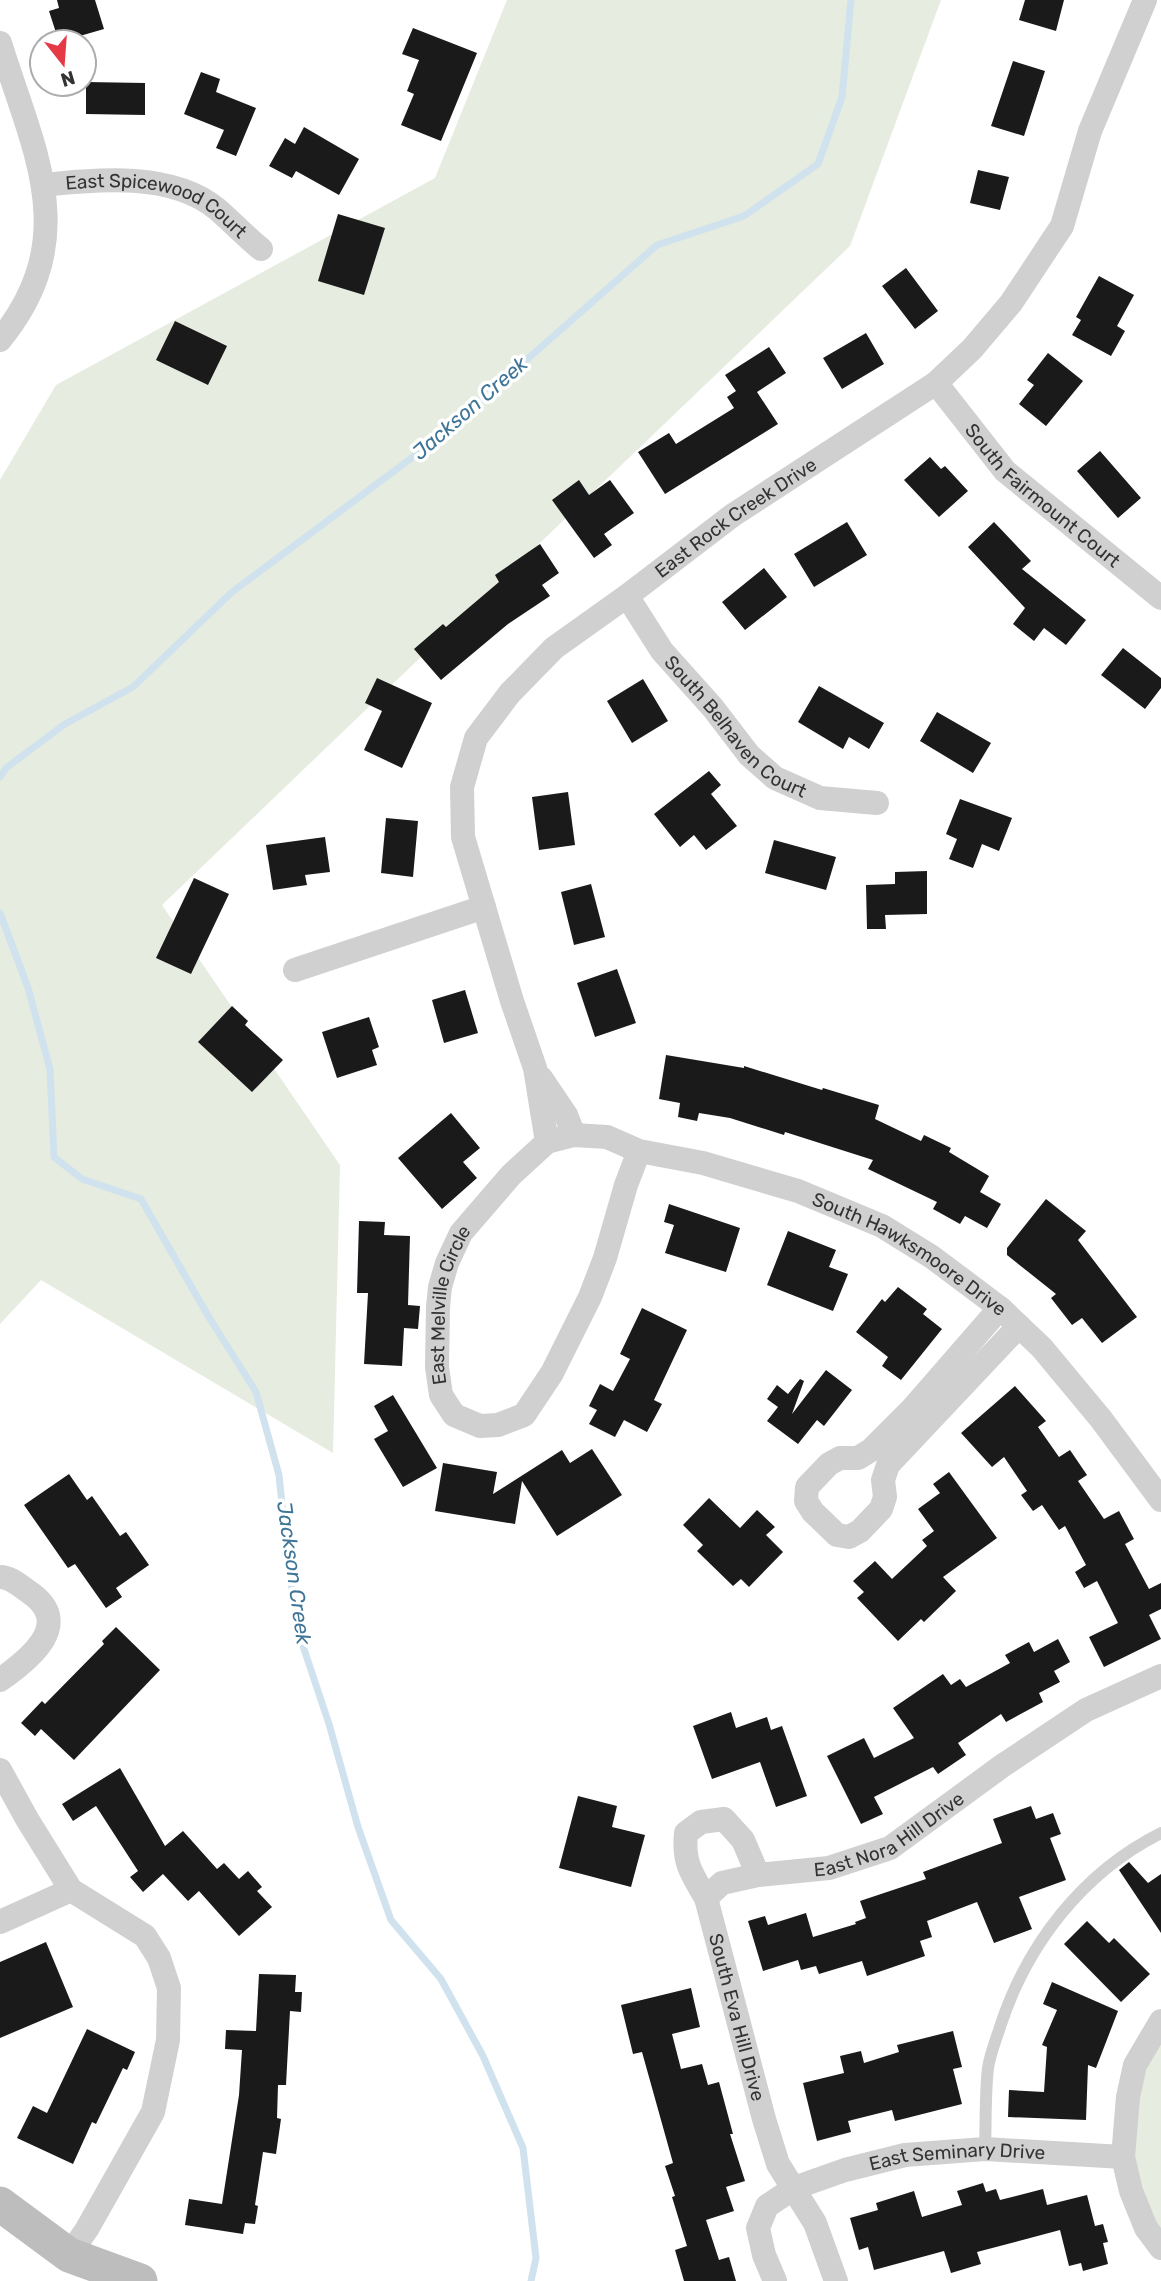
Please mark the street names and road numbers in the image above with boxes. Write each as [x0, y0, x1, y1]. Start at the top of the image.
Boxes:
street label: East Spicewood Court [64, 169, 252, 243]
street label: South Fairmount Court [960, 419, 1125, 573]
street label: East Rock Creek Drive [650, 453, 821, 583]
street label: South Belhaven Court [659, 651, 811, 803]
street label: South Hawksmoore Drive [809, 1187, 1011, 1321]
street label: East Melville Circle [426, 1220, 475, 1386]
street label: East Nora Hill Drive [813, 1787, 969, 1881]
street label: South Eva Hill Drive [704, 1931, 770, 2104]
street label: East Seminary Drive [867, 2138, 1046, 2176]

